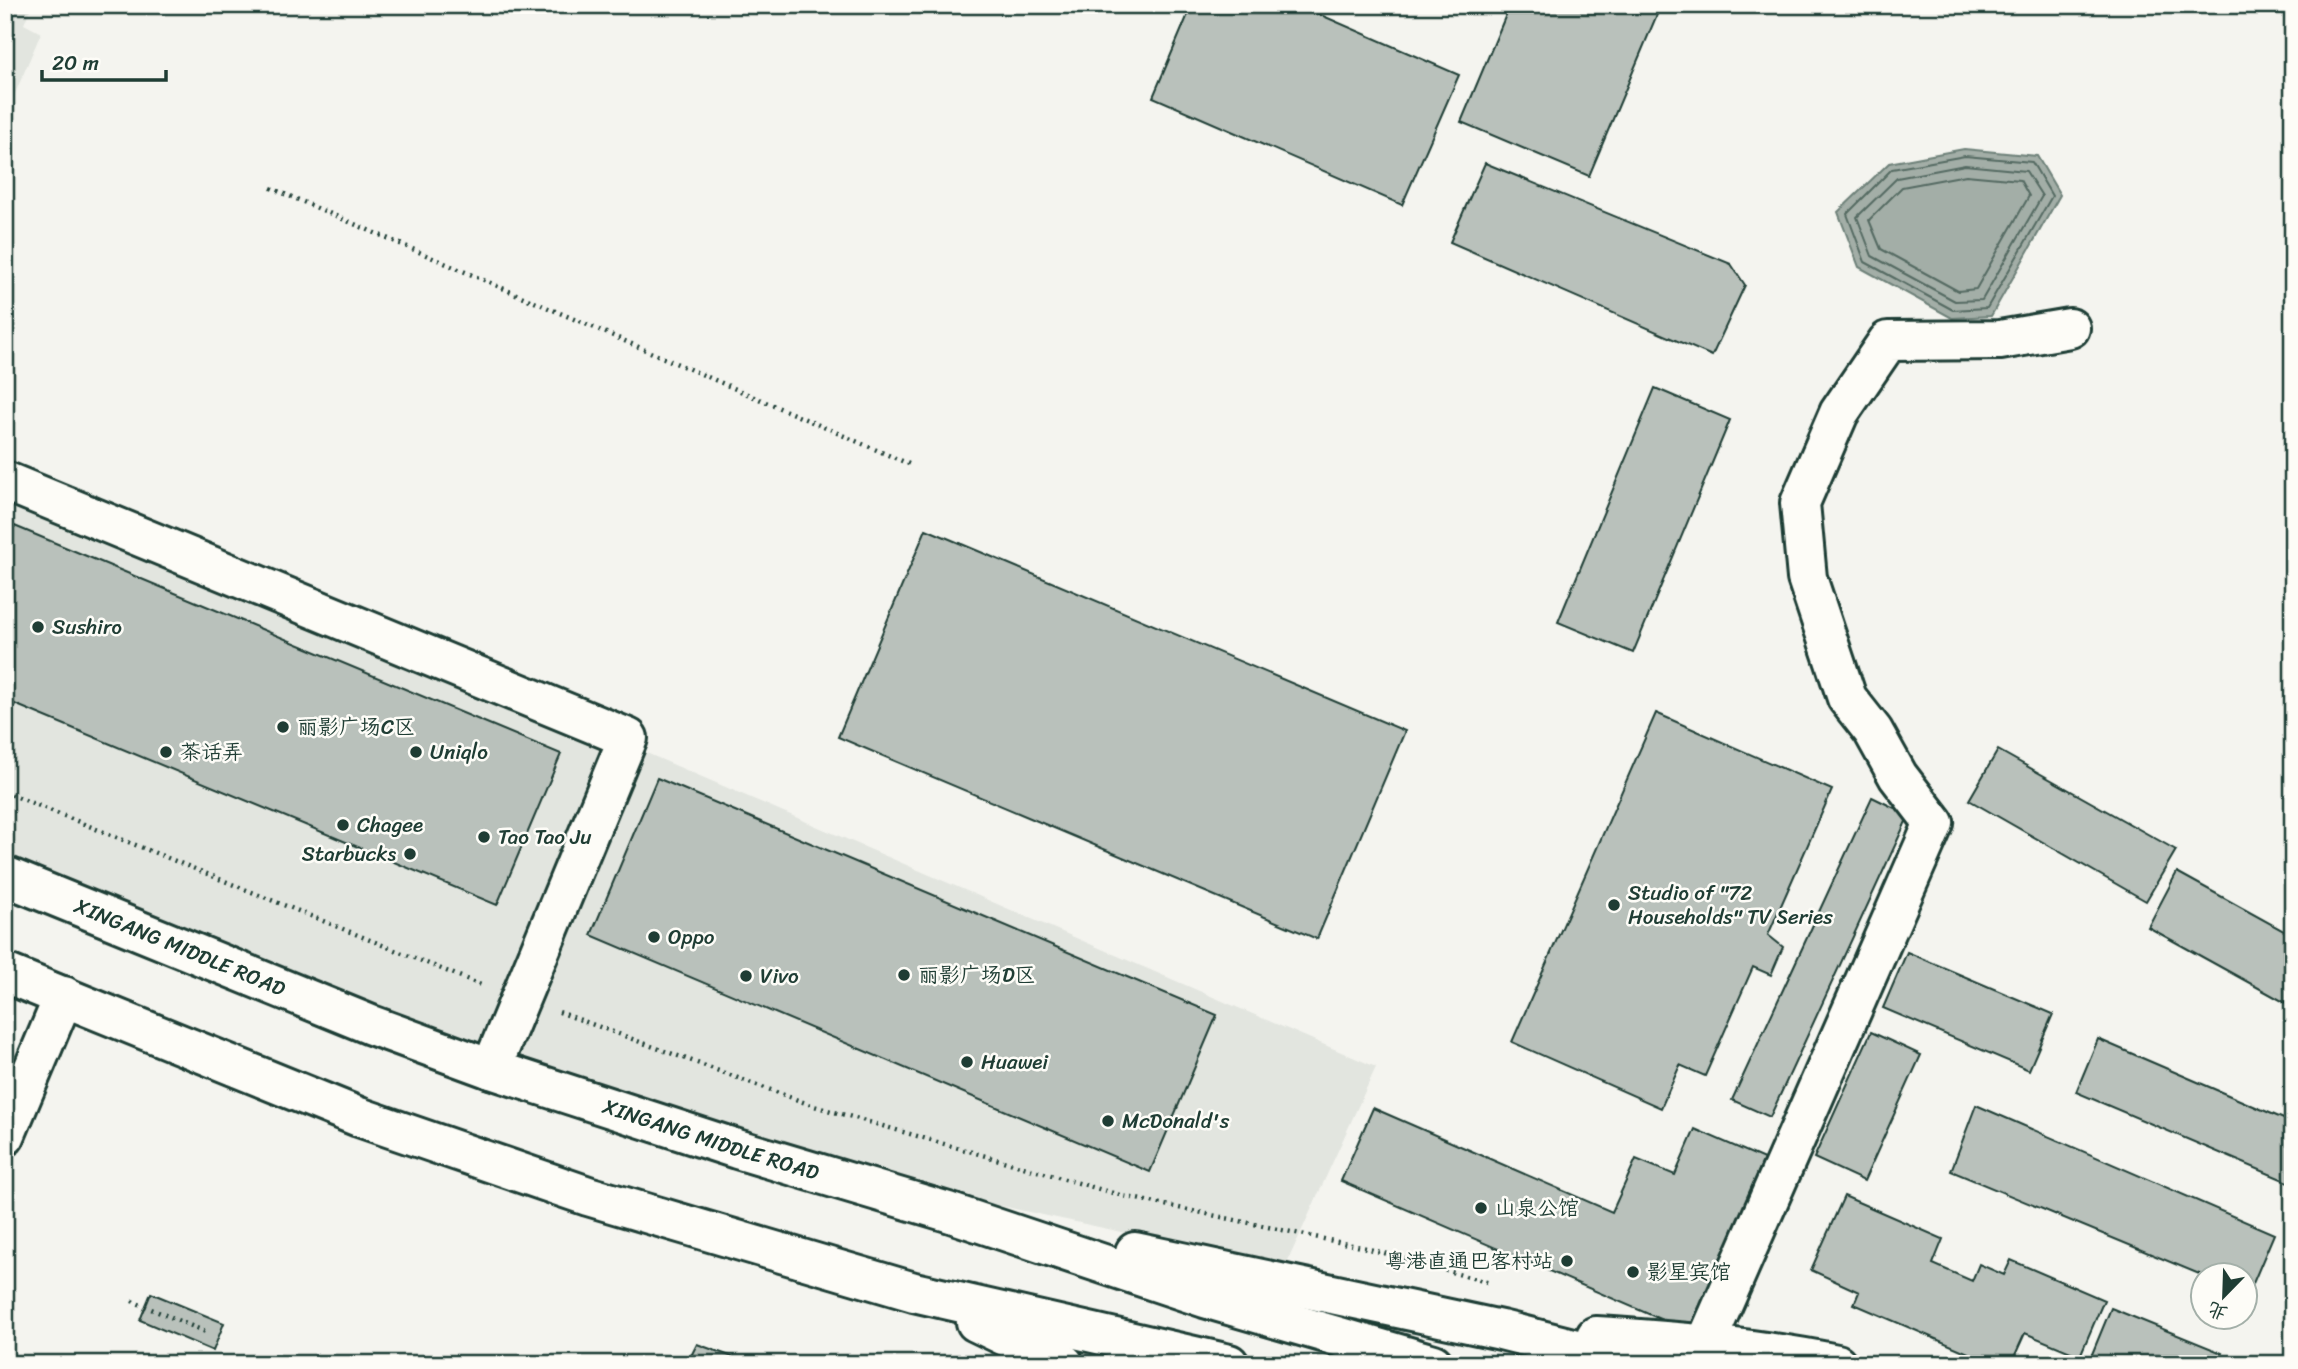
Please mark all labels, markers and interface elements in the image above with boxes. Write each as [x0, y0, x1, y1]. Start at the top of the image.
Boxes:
scale bar [42, 38, 166, 82]
text: 20 m [52, 44, 99, 82]
place label: Sushiro [52, 608, 122, 646]
marker: Sushiro [30, 619, 46, 635]
place label: 丽影广场C区 [297, 708, 415, 746]
marker: 丽影广场C区 [275, 719, 291, 735]
place label: 茶话弄 [180, 733, 243, 771]
place label: Uniqlo [430, 733, 488, 771]
marker: 茶话弄 [158, 744, 174, 760]
marker: Uniqlo [408, 744, 424, 760]
place label: Chagee [357, 806, 423, 844]
marker: Chagee [335, 817, 351, 833]
place label: Tao Tao Ju [498, 818, 592, 856]
marker: Tao Tao Ju [476, 829, 492, 845]
place label: Starbucks [302, 835, 396, 873]
marker: Starbucks [402, 846, 418, 862]
place label: Studio of "72 Households" TV Series [1628, 874, 1833, 936]
street label: XINGANG MIDDLE ROAD [68, 887, 292, 1007]
marker: Studio of "72 Households" TV Series [1606, 897, 1622, 913]
place label: Oppo [668, 918, 715, 956]
marker: Oppo [646, 929, 662, 945]
place label: 丽影广场D区 [918, 956, 1036, 994]
place label: Vivo [760, 957, 799, 995]
marker: 丽影广场D区 [896, 967, 912, 983]
marker: Vivo [738, 968, 754, 984]
place label: Huawei [981, 1043, 1049, 1081]
marker: Huawei [959, 1054, 975, 1070]
street label: XINGANG MIDDLE ROAD [597, 1087, 824, 1192]
place label: McDonald's [1122, 1102, 1230, 1140]
marker: McDonald's [1100, 1113, 1116, 1129]
place label: 山泉公馆 [1495, 1189, 1579, 1227]
marker: 山泉公馆 [1473, 1200, 1489, 1216]
place label: 粤港直通巴客村站 [1385, 1242, 1553, 1280]
marker: 粤港直通巴客村站 [1559, 1253, 1575, 1269]
place label: 影星宾馆 [1647, 1253, 1731, 1291]
north arrow [2190, 1260, 2260, 1330]
marker: 影星宾馆 [1625, 1264, 1641, 1280]
text: 北 [2202, 1292, 2233, 1330]

